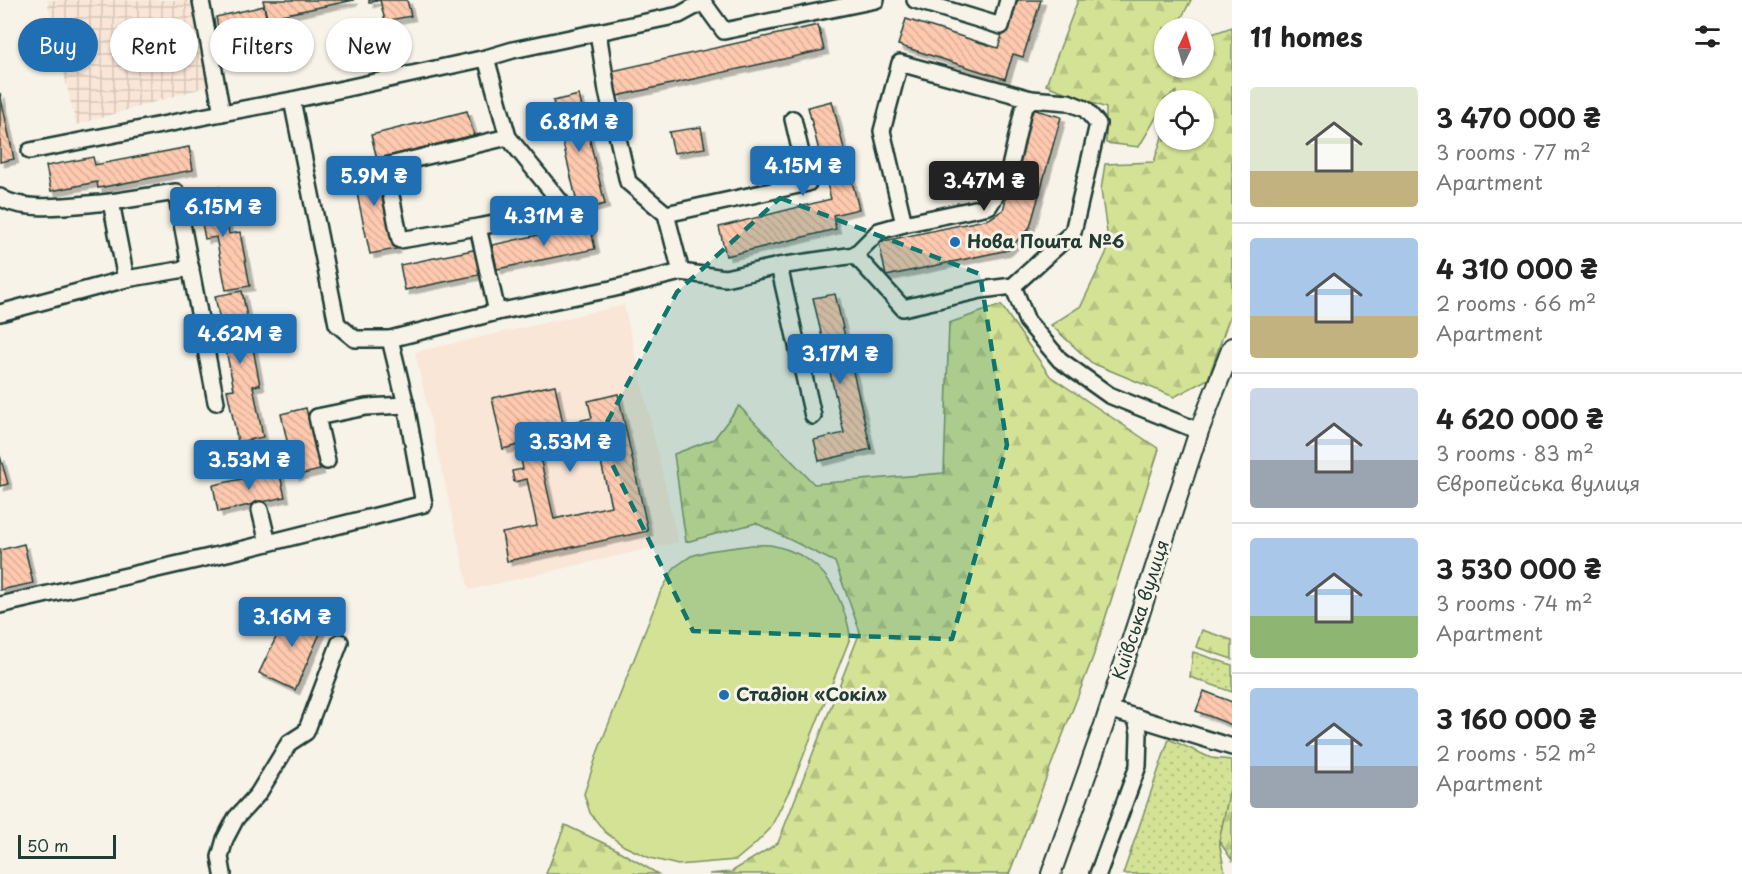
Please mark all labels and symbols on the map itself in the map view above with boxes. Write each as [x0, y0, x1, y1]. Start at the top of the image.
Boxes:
north arrow [1154, 18, 1214, 78]
pin: 6.81M ₴ [524, 102, 634, 153]
pin: 4.15M ₴ [748, 146, 858, 197]
pin: 5.9M ₴ [325, 156, 423, 207]
pin: 3.47M ₴ [929, 161, 1039, 212]
pin: 6.15M ₴ [168, 187, 278, 238]
pin: 4.31M ₴ [489, 196, 599, 247]
place label: Нова Пошта №6 [967, 227, 1125, 254]
marker: Нова Пошта №6 [948, 235, 962, 249]
pin: 4.62M ₴ [185, 314, 295, 365]
pin: 3.17M ₴ [785, 334, 895, 385]
pin: 3.53M ₴ [515, 422, 625, 473]
pin: 3.53M ₴ [194, 440, 304, 491]
street label: Київська вулиця [1104, 536, 1175, 683]
pin: 3.16M ₴ [237, 597, 347, 648]
place label: Стадіон «Сокіл» [736, 680, 887, 707]
marker: Стадіон «Сокіл» [717, 688, 731, 702]
scale bar [18, 832, 116, 860]

